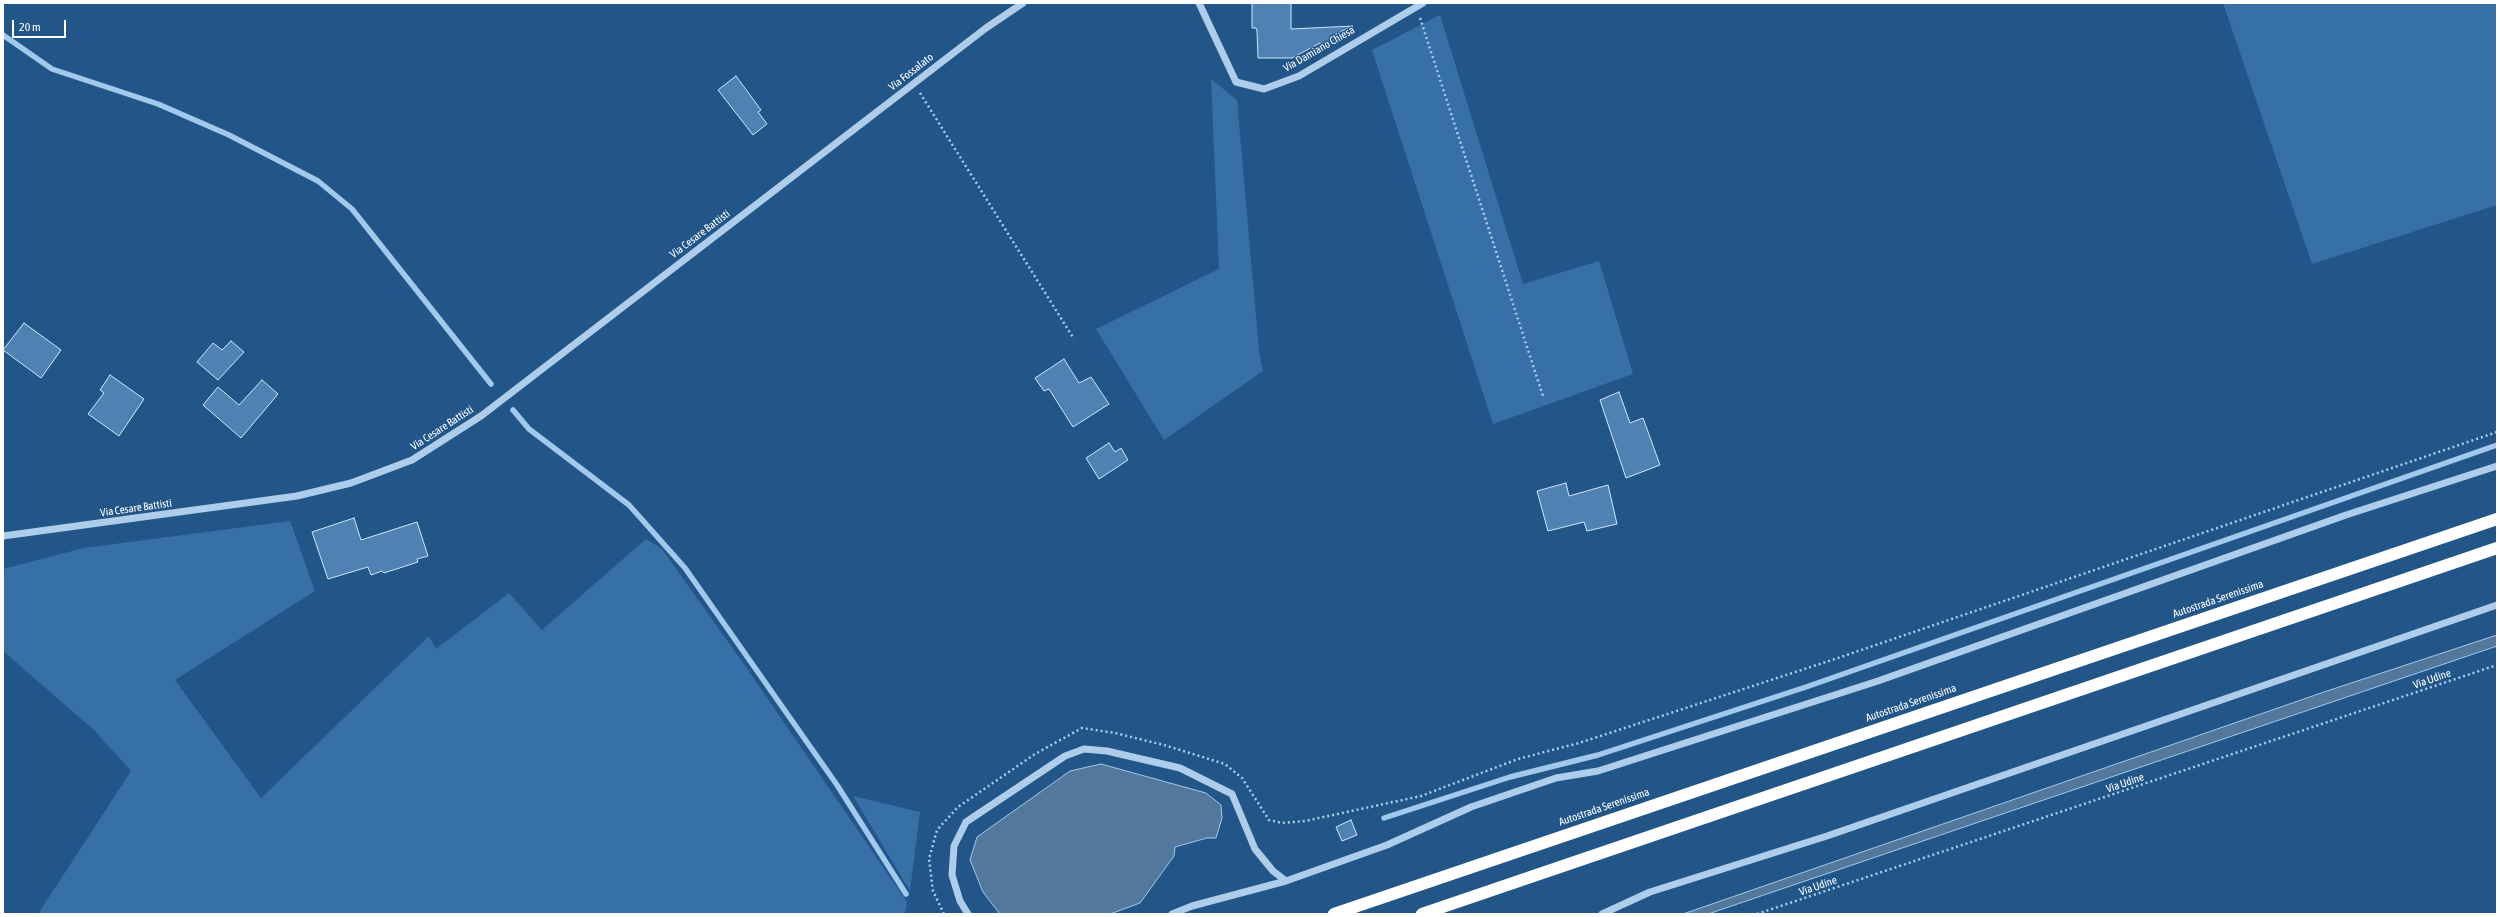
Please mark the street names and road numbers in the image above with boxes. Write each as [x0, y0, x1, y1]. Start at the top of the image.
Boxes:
street label: Via Damiano Chiesa [1281, 23, 1357, 75]
street label: Via Fossalato [886, 50, 936, 94]
street label: Via Cesare Battisti [667, 207, 733, 261]
street label: Via Cesare Battisti [408, 403, 476, 453]
street label: Via Cesare Battisti [99, 496, 173, 520]
street label: Autostrada Serenissima [2171, 577, 2265, 621]
street label: Via Udine [2411, 666, 2453, 692]
street label: Autostrada Serenissima [1864, 681, 1958, 725]
street label: Via Udine [2104, 770, 2146, 796]
street label: Autostrada Serenissima [1557, 785, 1651, 829]
street label: Via Udine [1797, 873, 1839, 899]

